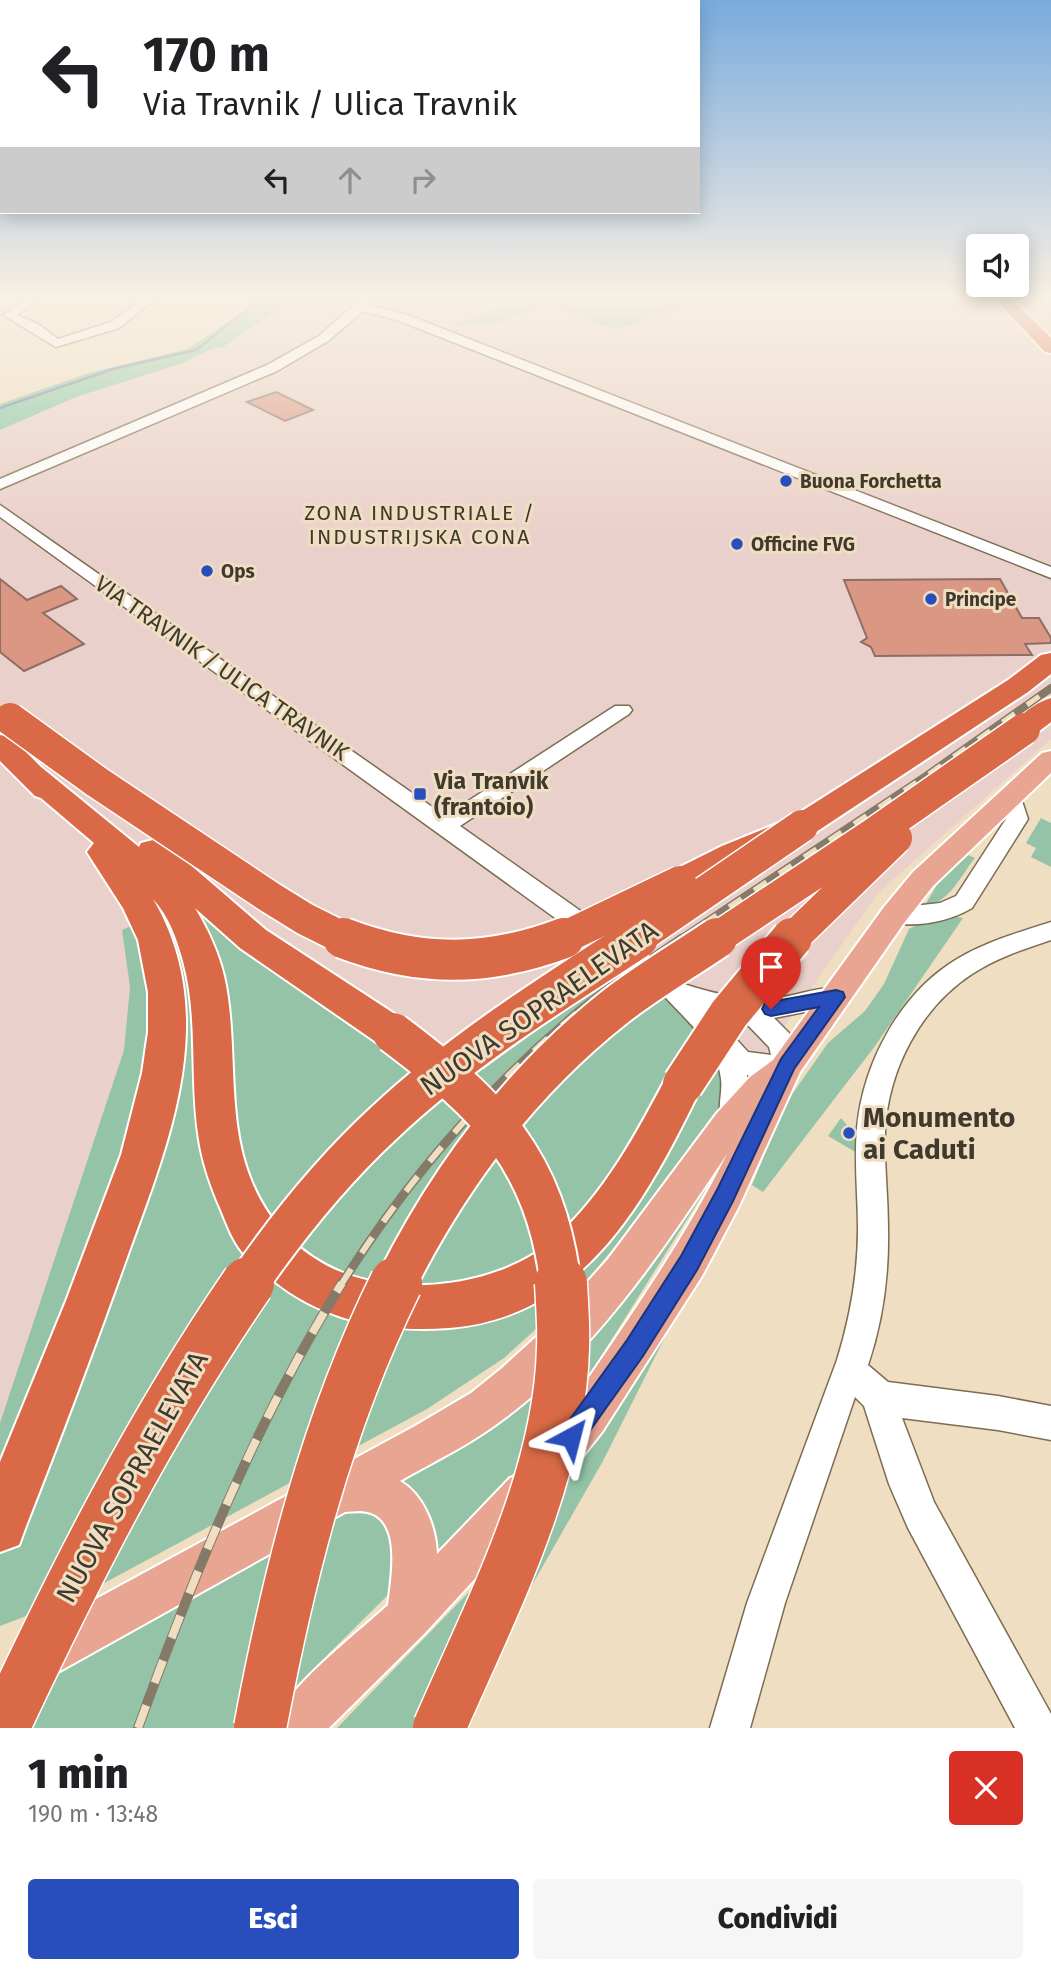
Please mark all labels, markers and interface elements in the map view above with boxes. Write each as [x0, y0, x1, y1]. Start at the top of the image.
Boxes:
text: 170 m [143, 25, 270, 84]
icon: left [28, 28, 119, 119]
text: Via Travnik / Ulica Travnik [143, 85, 517, 123]
icon: left [258, 161, 296, 199]
icon: ahead [331, 161, 369, 199]
icon: right [404, 161, 442, 199]
map controls [966, 234, 1029, 297]
button: sound [966, 234, 1029, 297]
place label: Buona Forchetta [800, 470, 942, 493]
marker: Buona Forchetta [778, 473, 794, 489]
district label: ZONA INDUSTRIALE / INDUSTRIJSKA CONA [304, 500, 536, 550]
place label: Officine FVG [751, 533, 855, 556]
marker: Officine FVG [729, 536, 745, 552]
place label: Ops [221, 560, 255, 583]
marker: Ops [199, 563, 215, 579]
street label: VIA TRAVNIK / ULICA TRAVNIK [90, 569, 355, 767]
place label: Principe [945, 588, 1016, 611]
marker: Principe [923, 591, 939, 607]
place label: Via Tranvik (frantoio) [433, 767, 549, 821]
marker: Via Tranvik (frantoio) [412, 786, 428, 802]
street label: NUOVA SOPRAELEVATA [414, 914, 664, 1102]
pin [741, 937, 801, 1009]
icon: arrive [752, 948, 790, 986]
place label: Monumento ai Caduti [863, 1101, 1015, 1166]
marker: Monumento ai Caduti [841, 1125, 857, 1141]
street label: NUOVA SOPRAELEVATA [49, 1346, 215, 1608]
position arrow [534, 1400, 608, 1474]
text: 1 min [28, 1749, 129, 1799]
button: close [949, 1751, 1023, 1825]
text: 190 m · 13:48 [28, 1800, 158, 1828]
button: Esci [28, 1879, 519, 1959]
button: Condividi [533, 1879, 1023, 1959]

